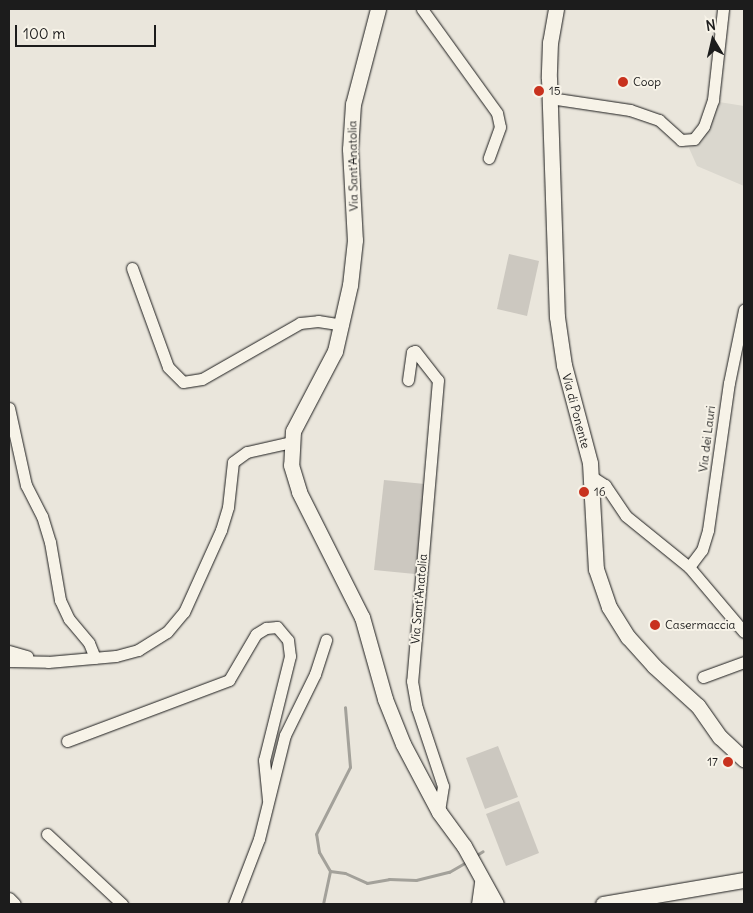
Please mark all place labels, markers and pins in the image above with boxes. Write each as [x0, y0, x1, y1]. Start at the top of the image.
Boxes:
place label: Coop [633, 75, 661, 89]
marker: Coop [617, 76, 629, 88]
place label: 15 [549, 84, 561, 98]
marker: 15 [533, 85, 545, 97]
place label: 16 [594, 485, 606, 499]
marker: 16 [578, 486, 590, 498]
place label: Casermaccia [665, 618, 735, 632]
marker: Casermaccia [649, 619, 661, 631]
place label: 17 [707, 755, 718, 769]
marker: 17 [722, 756, 734, 768]

